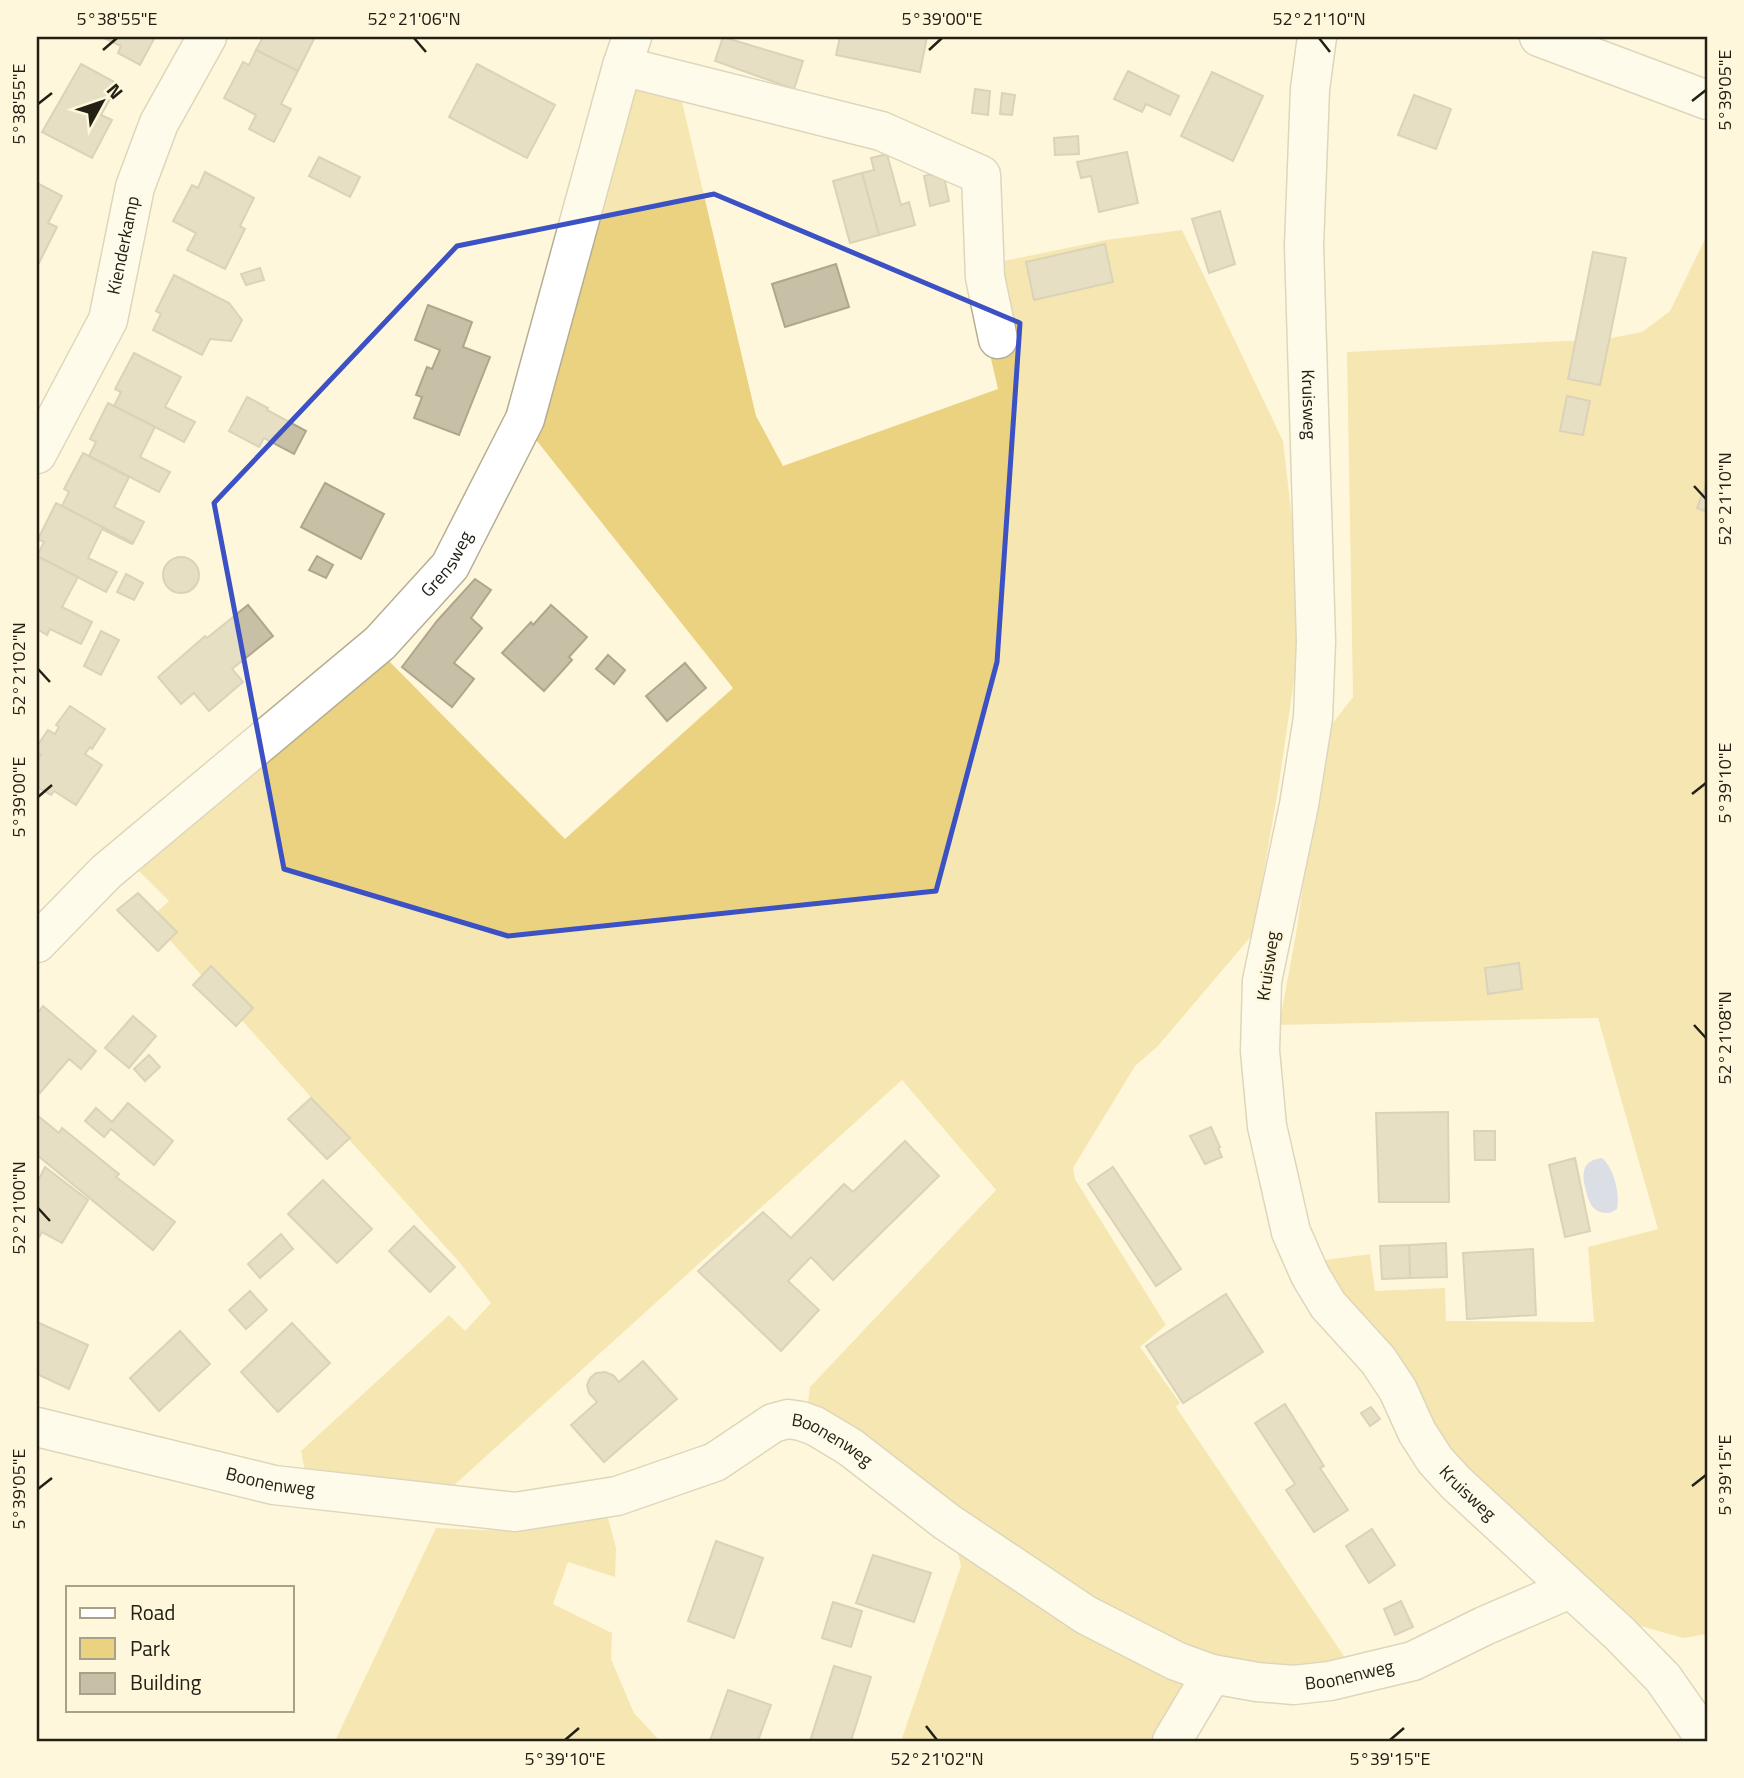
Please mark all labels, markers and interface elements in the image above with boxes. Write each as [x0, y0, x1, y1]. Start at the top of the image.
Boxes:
text: 5°38'55"E [77, 5, 157, 32]
text: 52°21'06"N [367, 5, 461, 32]
text: 5°39'00"E [902, 5, 982, 32]
text: 52°21'10"N [1272, 5, 1366, 32]
text: 5°39'05"E [1711, 50, 1738, 130]
text: 5°38'55"E [5, 64, 32, 144]
north arrow [66, 66, 136, 136]
text: N [100, 76, 131, 105]
street label: Kienderkamp [100, 193, 146, 297]
street label: Kruisweg [1295, 369, 1324, 440]
text: 52°21'10"N [1711, 452, 1738, 546]
street label: Grensweg [414, 526, 479, 603]
text: 52°21'02"N [5, 622, 32, 716]
text: 5°39'10"E [1711, 743, 1738, 823]
text: 5°39'00"E [5, 757, 32, 837]
street label: Kruisweg [1249, 929, 1286, 1003]
text: 52°21'08"N [1711, 991, 1738, 1085]
text: 52°21'00"N [5, 1161, 32, 1255]
street label: Boonenweg [790, 1406, 879, 1473]
text: 5°39'15"E [1711, 1435, 1738, 1515]
text: 5°39'05"E [5, 1449, 32, 1529]
street label: Kruisweg [1433, 1459, 1503, 1527]
street label: Boonenweg [223, 1460, 317, 1503]
legend [66, 1586, 294, 1712]
text: Road [130, 1596, 175, 1628]
text: Park [130, 1632, 170, 1664]
street label: Boonenweg [1303, 1652, 1396, 1697]
text: Building [130, 1666, 202, 1698]
text: 5°39'10"E [525, 1745, 605, 1772]
text: 52°21'02"N [890, 1745, 984, 1772]
text: 5°39'15"E [1350, 1745, 1430, 1772]

